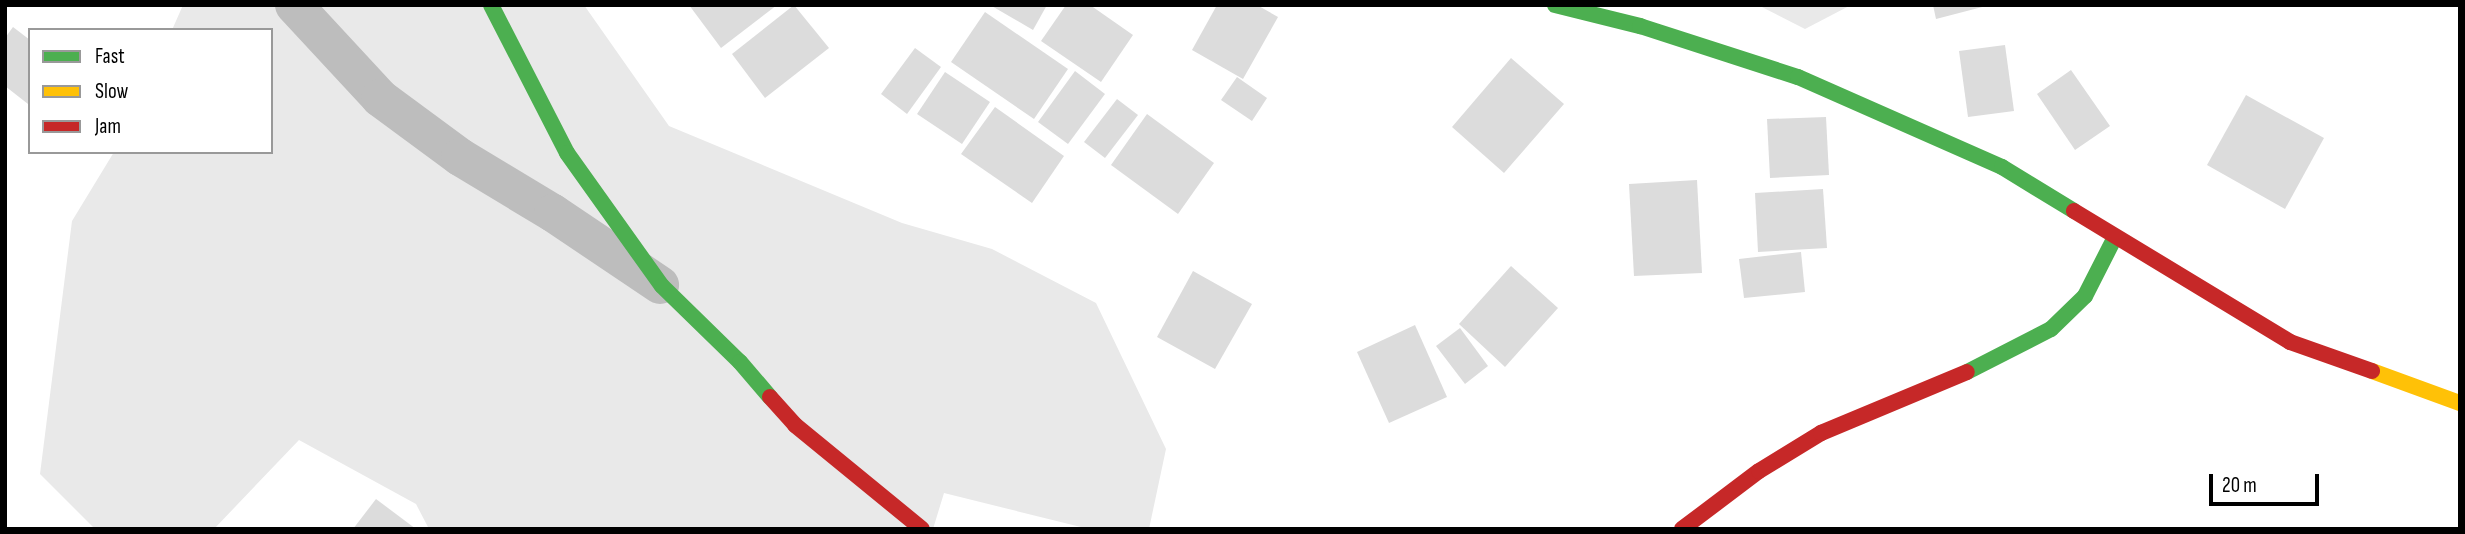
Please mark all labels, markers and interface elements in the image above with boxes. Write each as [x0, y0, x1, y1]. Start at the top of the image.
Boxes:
legend [28, 28, 273, 154]
text: Fast [95, 44, 125, 69]
text: Slow [95, 79, 128, 104]
text: Jam [95, 114, 121, 139]
scale bar [2213, 461, 2323, 505]
text: 20 m [2222, 473, 2257, 498]

